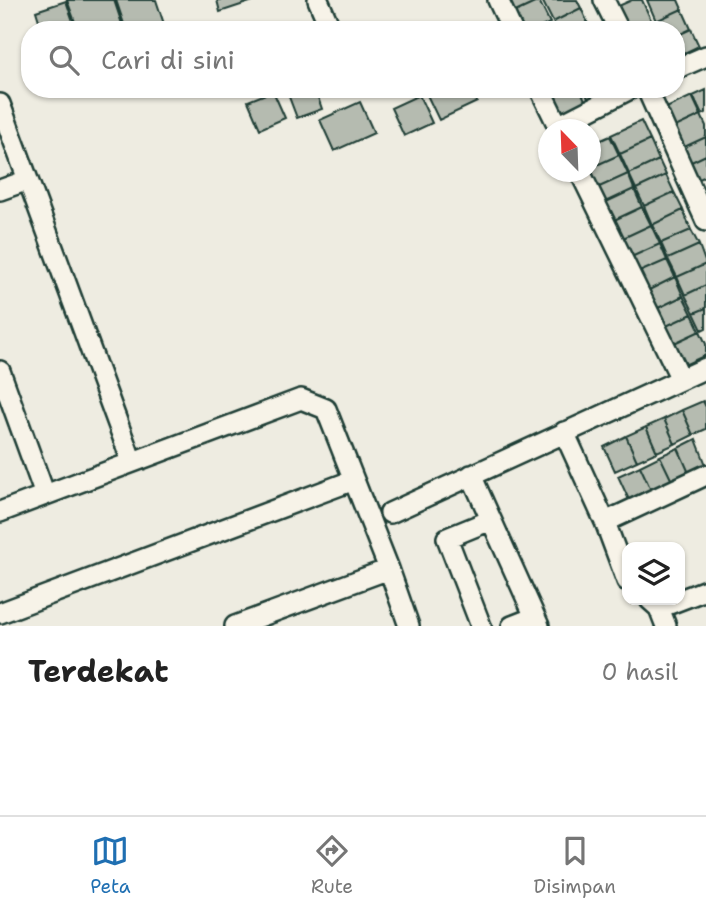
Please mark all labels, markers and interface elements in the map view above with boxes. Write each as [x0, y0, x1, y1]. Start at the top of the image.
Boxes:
search box [21, 21, 685, 98]
icon: search [45, 41, 83, 79]
text: Cari di sini [101, 42, 235, 77]
north arrow [538, 119, 601, 182]
map controls [622, 542, 685, 605]
button: layers [622, 542, 685, 605]
text: Terdekat [28, 651, 168, 692]
text: 0 hasil [602, 657, 678, 687]
tab: Peta [90, 832, 131, 899]
tab: Rute [311, 832, 353, 899]
tab: Disimpan [534, 832, 616, 899]

